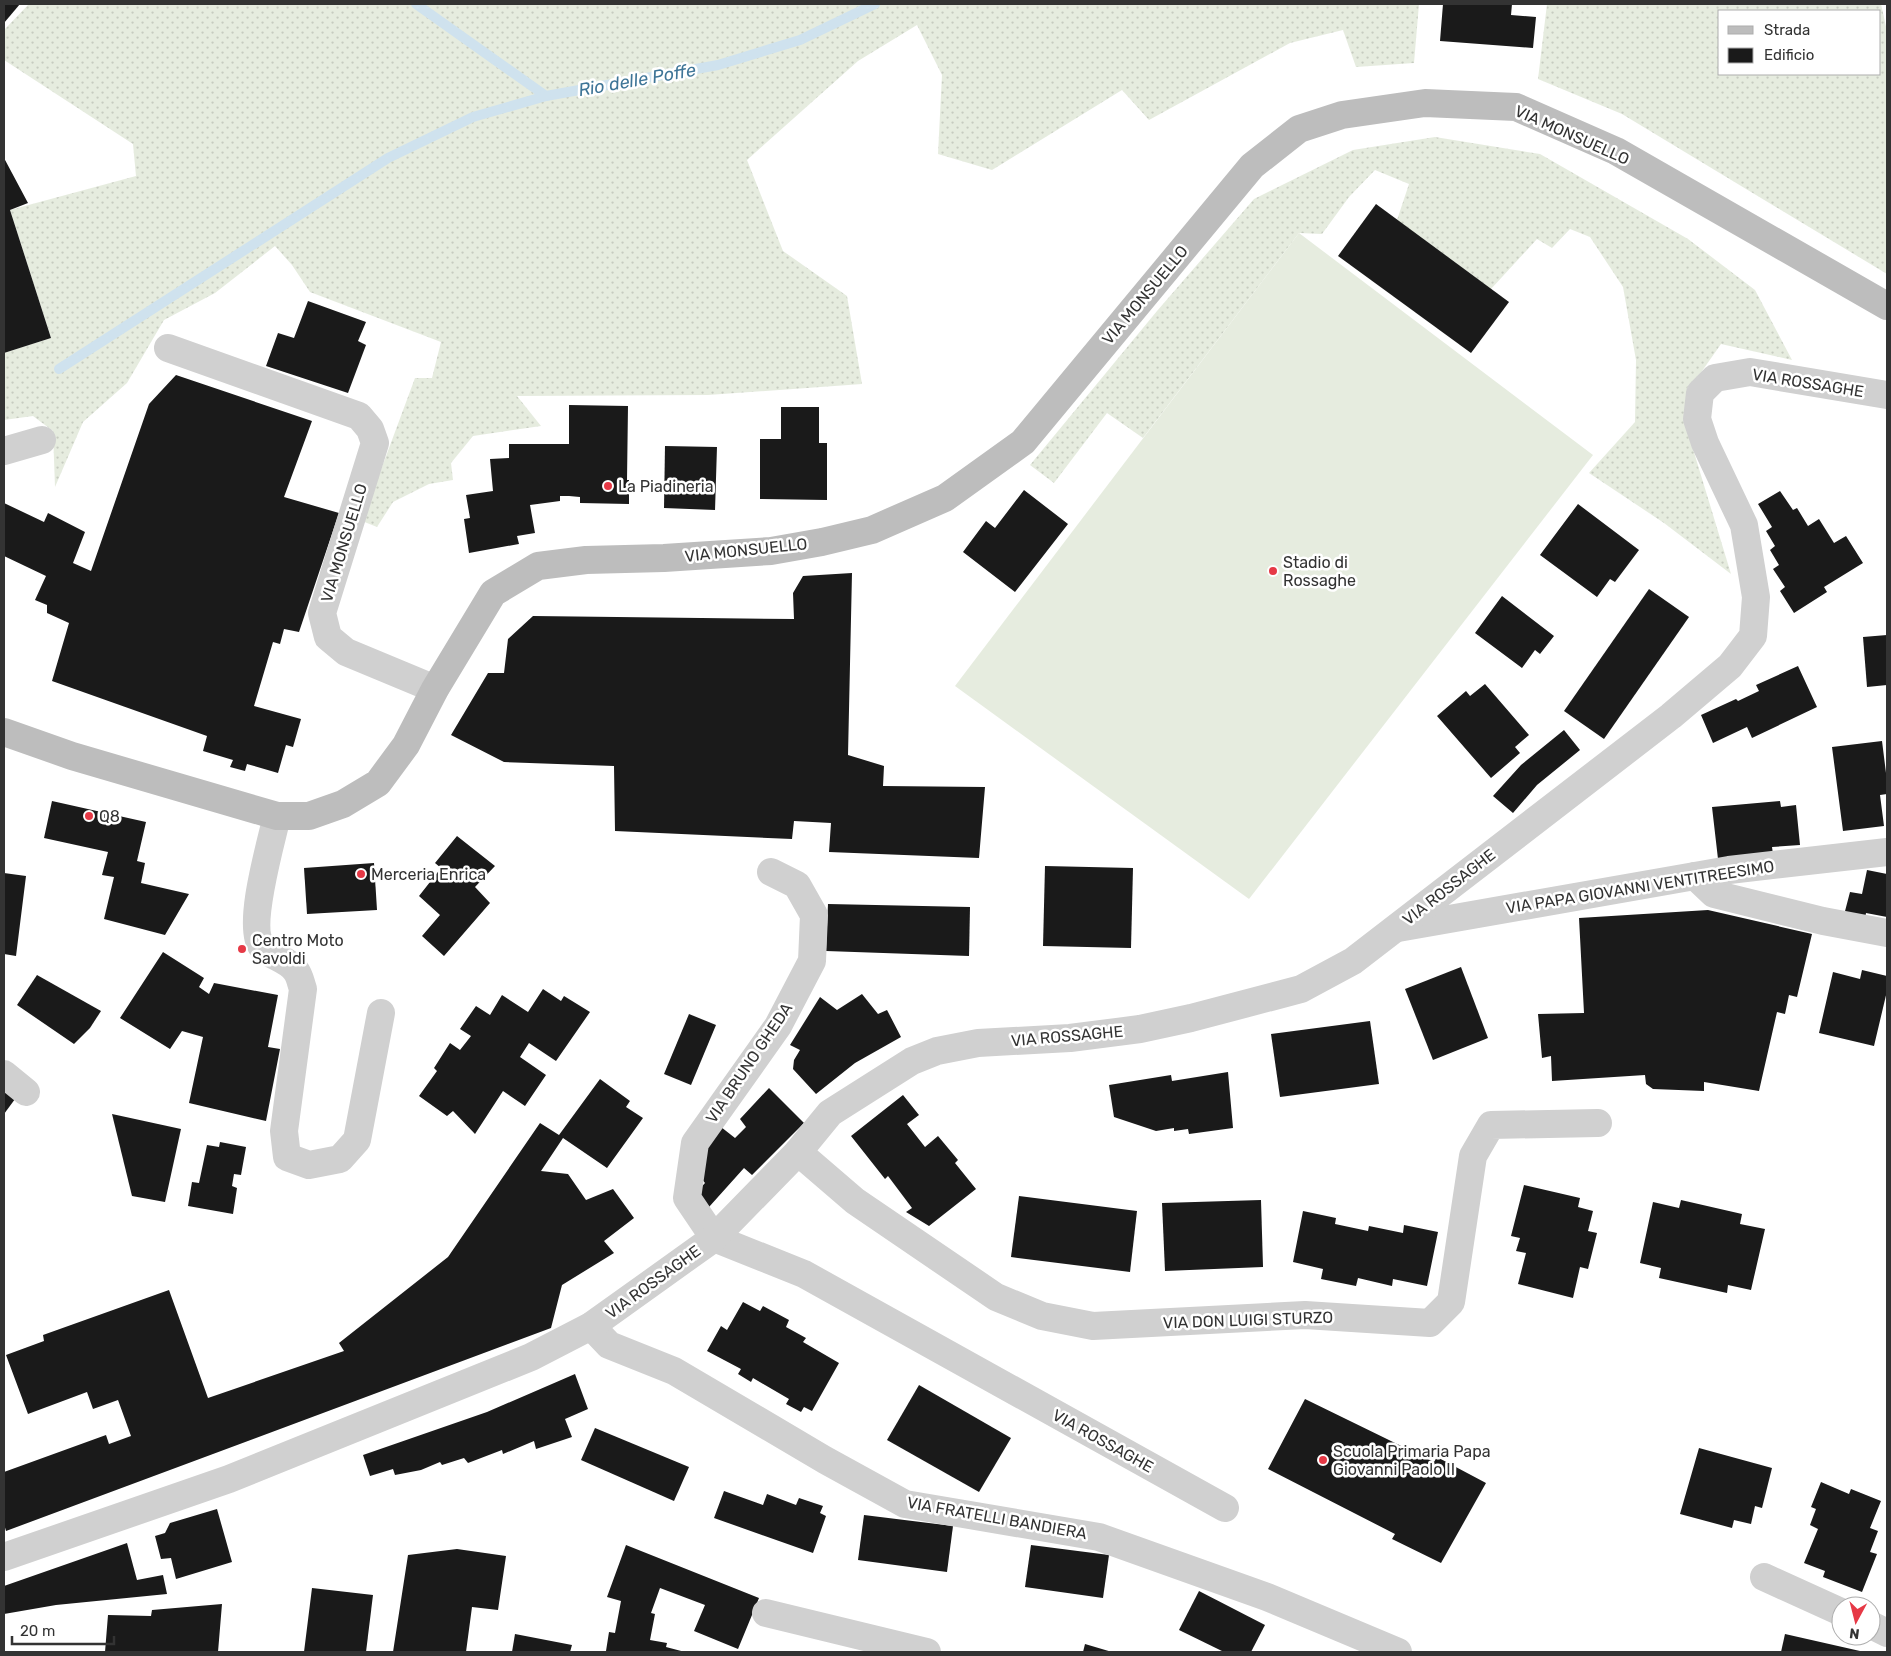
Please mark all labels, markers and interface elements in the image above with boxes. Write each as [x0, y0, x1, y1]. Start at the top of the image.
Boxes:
legend [1718, 10, 1881, 75]
text: Strada [1764, 21, 1810, 39]
text: Edificio [1764, 46, 1814, 64]
water label: Rio delle Poffe [576, 59, 698, 101]
street label: VIA MONSUELLO [1512, 101, 1632, 169]
street label: VIA MONSUELLO [1098, 242, 1192, 348]
street label: VIA ROSSAGHE [1751, 365, 1865, 401]
place label: La Piadineria [618, 477, 714, 496]
marker: La Piadineria [602, 480, 614, 492]
street label: VIA MONSUELLO [317, 481, 371, 605]
street label: VIA MONSUELLO [684, 534, 808, 566]
place label: Stadio di Rossaghe [1283, 553, 1356, 590]
marker: Stadio di Rossaghe [1267, 565, 1279, 577]
place label: Q8 [99, 807, 120, 826]
marker: Q8 [83, 810, 95, 822]
street label: VIA ROSSAGHE [1399, 845, 1499, 929]
street label: VIA PAPA GIOVANNI VENTITREESIMO [1504, 856, 1776, 918]
place label: Merceria Enrica [371, 865, 486, 884]
marker: Merceria Enrica [355, 868, 367, 880]
place label: Centro Moto Savoldi [252, 931, 344, 968]
marker: Centro Moto Savoldi [236, 943, 248, 955]
street label: VIA BRUNO GHEDA [702, 999, 796, 1127]
street label: VIA ROSSAGHE [1010, 1022, 1124, 1050]
street label: VIA ROSSAGHE [602, 1241, 704, 1323]
street label: VIA DON LUIGI STURZO [1162, 1308, 1334, 1332]
street label: VIA ROSSAGHE [1049, 1405, 1157, 1477]
place label: Scuola Primaria Papa Giovanni Paolo II [1333, 1442, 1491, 1479]
marker: Scuola Primaria Papa Giovanni Paolo II [1317, 1454, 1329, 1466]
street label: VIA FRATELLI BANDIERA [906, 1493, 1089, 1543]
north arrow [1831, 1596, 1881, 1646]
scale bar [12, 1614, 115, 1646]
text: 20 m [20, 1622, 55, 1640]
text: N [1848, 1624, 1861, 1642]

